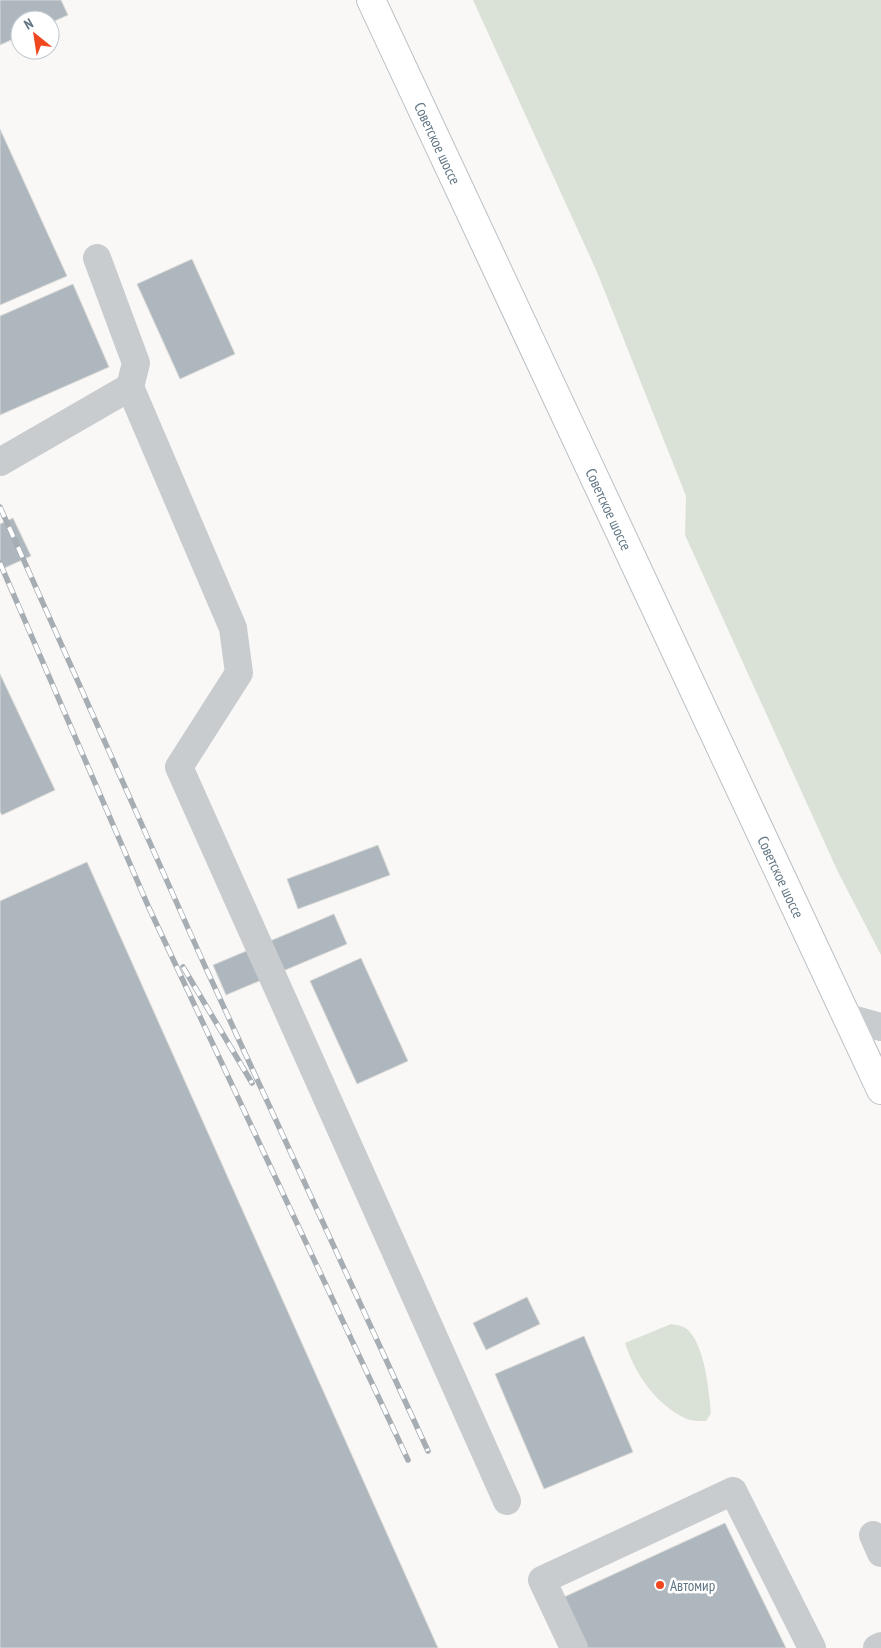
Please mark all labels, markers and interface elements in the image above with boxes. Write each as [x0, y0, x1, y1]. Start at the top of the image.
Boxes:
north arrow [10, 10, 60, 60]
text: N [21, 14, 36, 33]
street label: Советское шоссе [411, 99, 465, 187]
street label: Советское шоссе [582, 465, 637, 553]
street label: Советское шоссе [754, 833, 809, 921]
place label: Автомир [670, 1576, 715, 1595]
marker: Автомир [654, 1579, 666, 1591]

